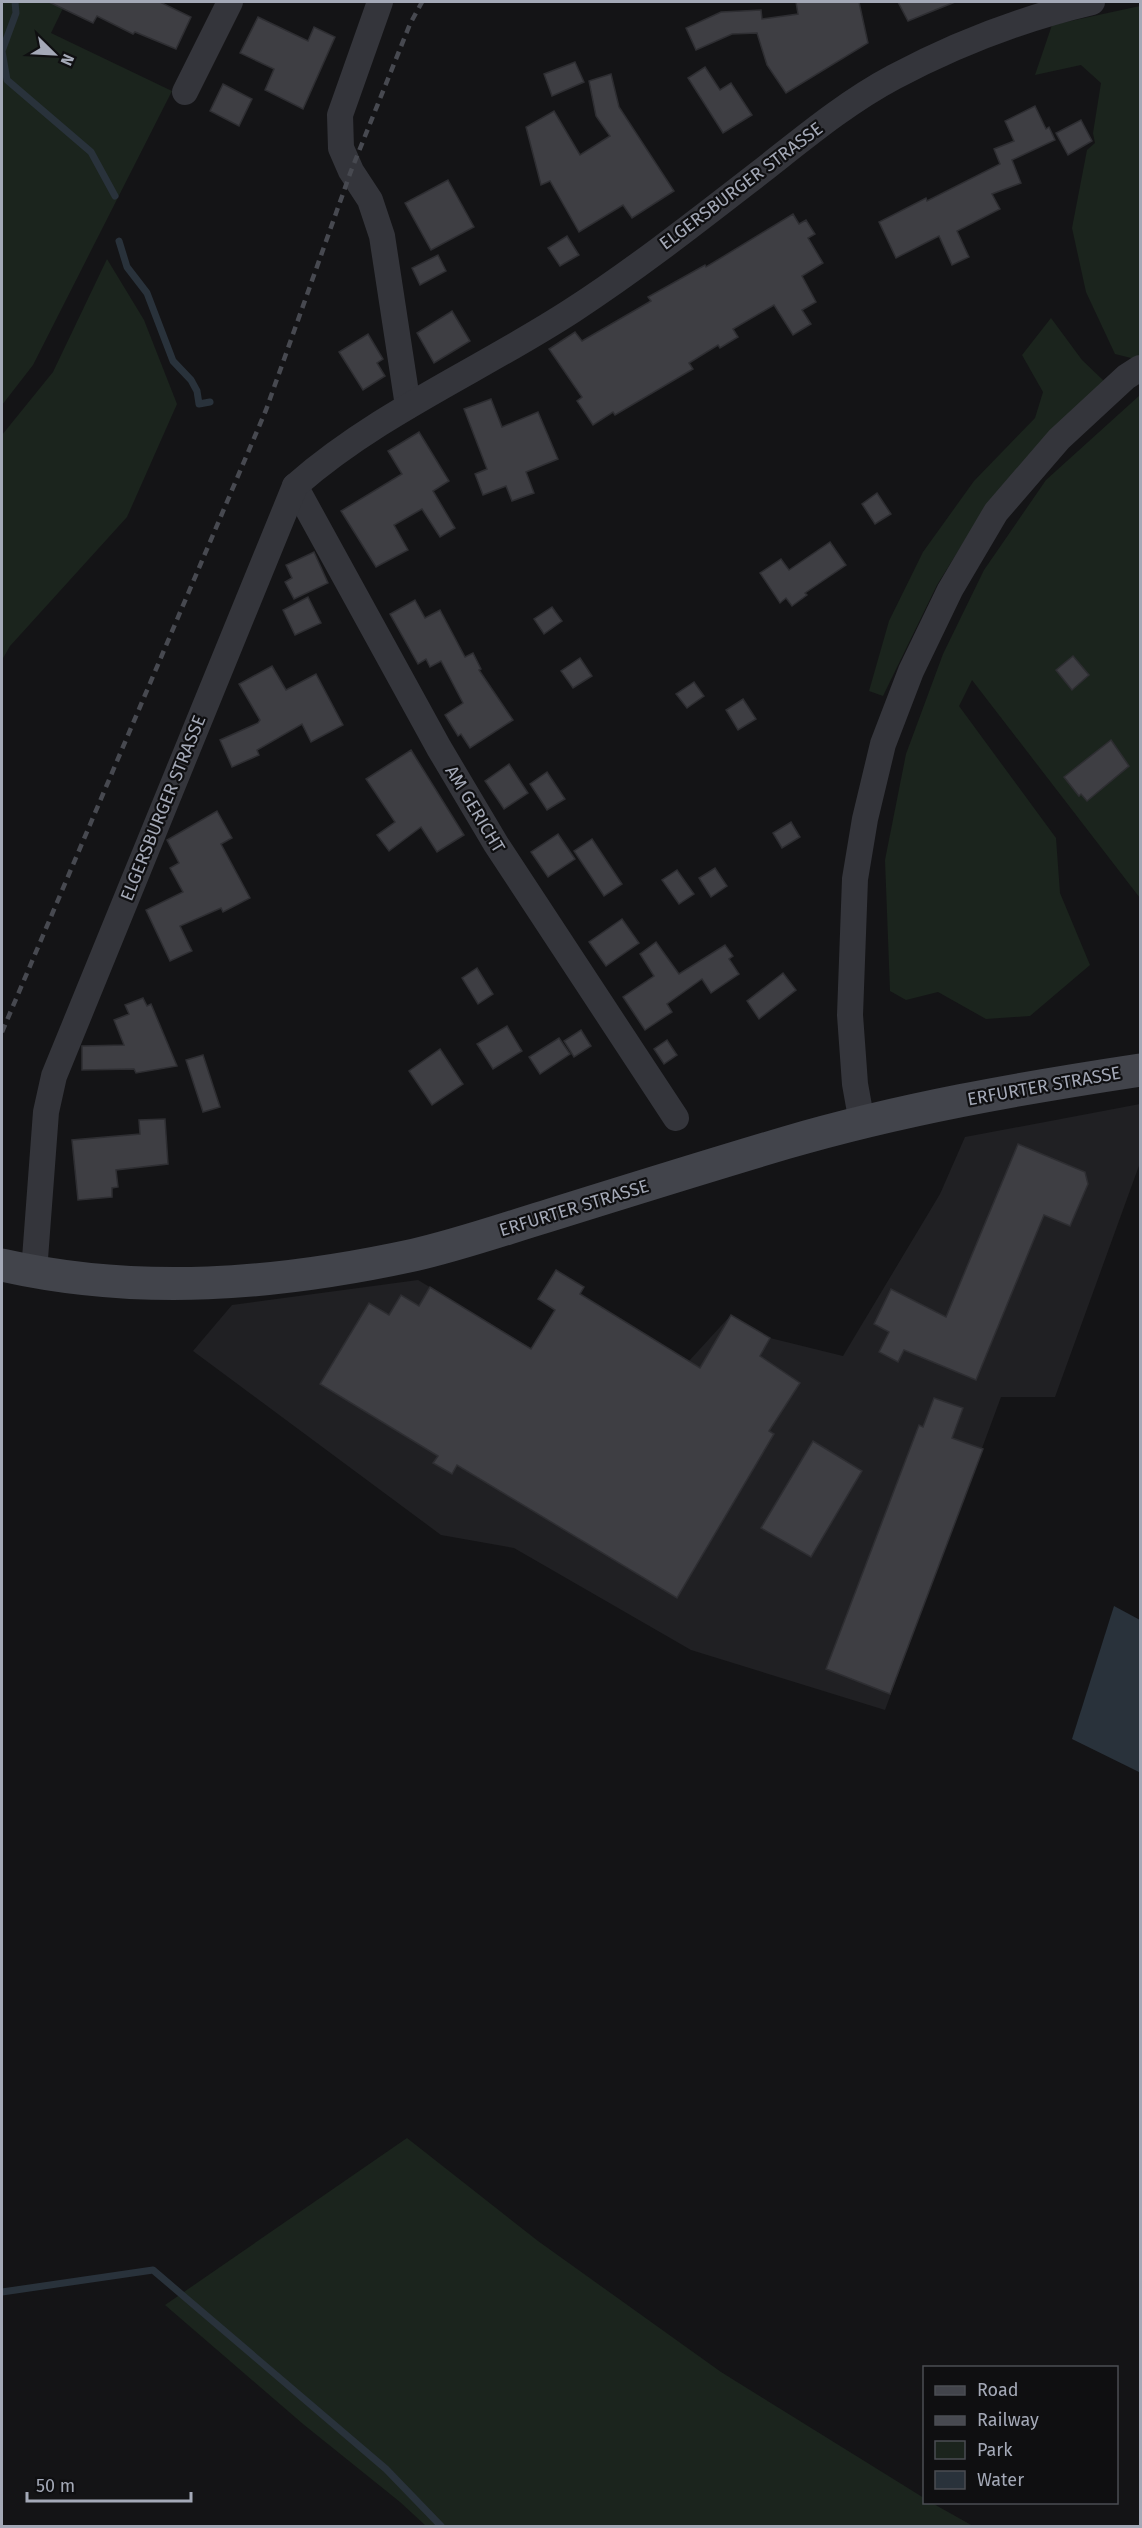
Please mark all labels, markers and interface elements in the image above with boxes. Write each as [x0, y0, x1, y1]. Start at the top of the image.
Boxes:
north arrow [24, 24, 84, 84]
text: N [56, 51, 78, 69]
street label: ELGERSBURGER STRASSE [655, 117, 827, 255]
street label: ELGERSBURGER STRASSE [116, 712, 210, 904]
street label: AM GERICHT [440, 761, 510, 857]
street label: ERFURTER STRASSE [966, 1062, 1122, 1110]
street label: ERFURTER STRASSE [496, 1175, 652, 1241]
legend [923, 2366, 1118, 2504]
text: Road [977, 2379, 1019, 2401]
text: Railway [977, 2409, 1039, 2431]
text: Park [977, 2439, 1013, 2461]
scale bar [27, 2465, 190, 2503]
text: Water [977, 2469, 1024, 2491]
text: 50 m [36, 2475, 75, 2497]

